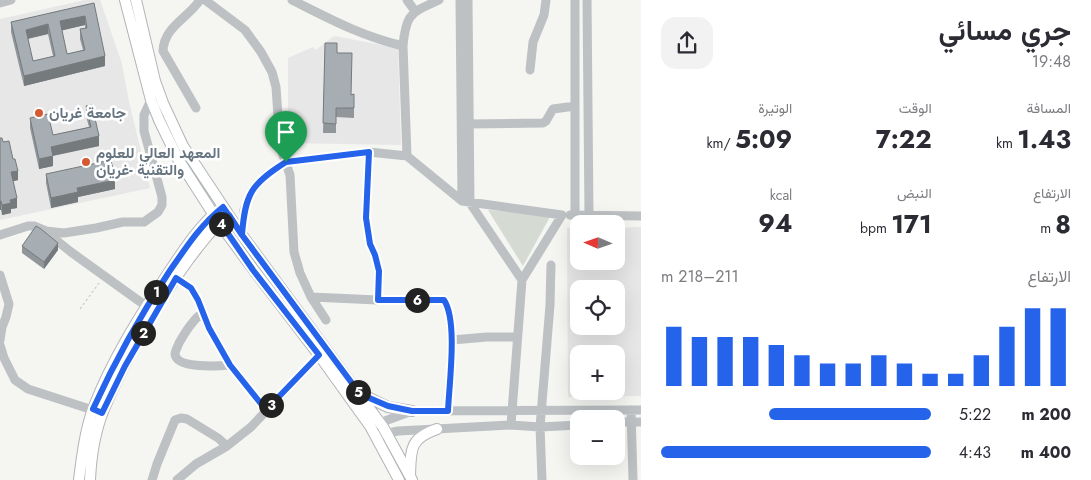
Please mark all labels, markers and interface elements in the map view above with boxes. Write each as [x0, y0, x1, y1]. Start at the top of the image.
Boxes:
text: جري مسائي [938, 10, 1071, 51]
button: share [661, 17, 713, 69]
text: 19:48 [1032, 50, 1071, 73]
text: الوتيرة [758, 98, 792, 118]
text: الوقت [899, 98, 932, 118]
text: المسافة [1027, 98, 1071, 118]
place label: جامعة غريان [49, 102, 126, 124]
marker: جامعة غريان [33, 107, 45, 119]
pin [265, 111, 307, 162]
icon: arrive [272, 118, 300, 146]
text: 5:09 [735, 121, 792, 157]
text: 7:22 [876, 121, 932, 157]
text: 1.43 [1017, 121, 1071, 157]
text: /km [706, 133, 735, 153]
text: km [996, 133, 1017, 153]
place label: المعهد العالي للعلوم والتقنية -غريان [96, 142, 220, 181]
marker: المعهد العالي للعلوم والتقنية -غريان [80, 156, 92, 168]
text: النبض [897, 183, 932, 203]
text: الارتفاع [1033, 183, 1071, 203]
text: kcal [770, 185, 792, 205]
text: 94 [758, 205, 792, 241]
text: 171 [891, 206, 932, 242]
text: 8 [1055, 206, 1071, 242]
pin: 4 [208, 212, 234, 236]
text: 4 [217, 214, 226, 234]
north arrow [570, 215, 625, 270]
map controls [570, 215, 625, 465]
text: bpm [860, 218, 891, 238]
text: m [1040, 218, 1055, 238]
text: 211–218 m [661, 265, 739, 288]
text: الارتفاع [1028, 265, 1071, 288]
pin: 1 [144, 280, 168, 304]
button: locate [570, 280, 625, 335]
text: 1 [153, 282, 160, 302]
pin: 6 [404, 288, 430, 312]
text: 6 [413, 290, 422, 310]
pin: 2 [130, 320, 156, 346]
text: 2 [139, 323, 148, 343]
button: + [570, 345, 625, 400]
pin: 5 [346, 380, 370, 404]
text: 5 [354, 382, 363, 402]
pin: 3 [258, 392, 284, 418]
text: 3 [267, 395, 276, 415]
text: 5:22 [959, 403, 991, 426]
text: 200 m [1021, 403, 1071, 426]
button: − [570, 410, 625, 465]
text: 4:43 [959, 441, 991, 464]
text: 400 m [1021, 441, 1071, 464]

